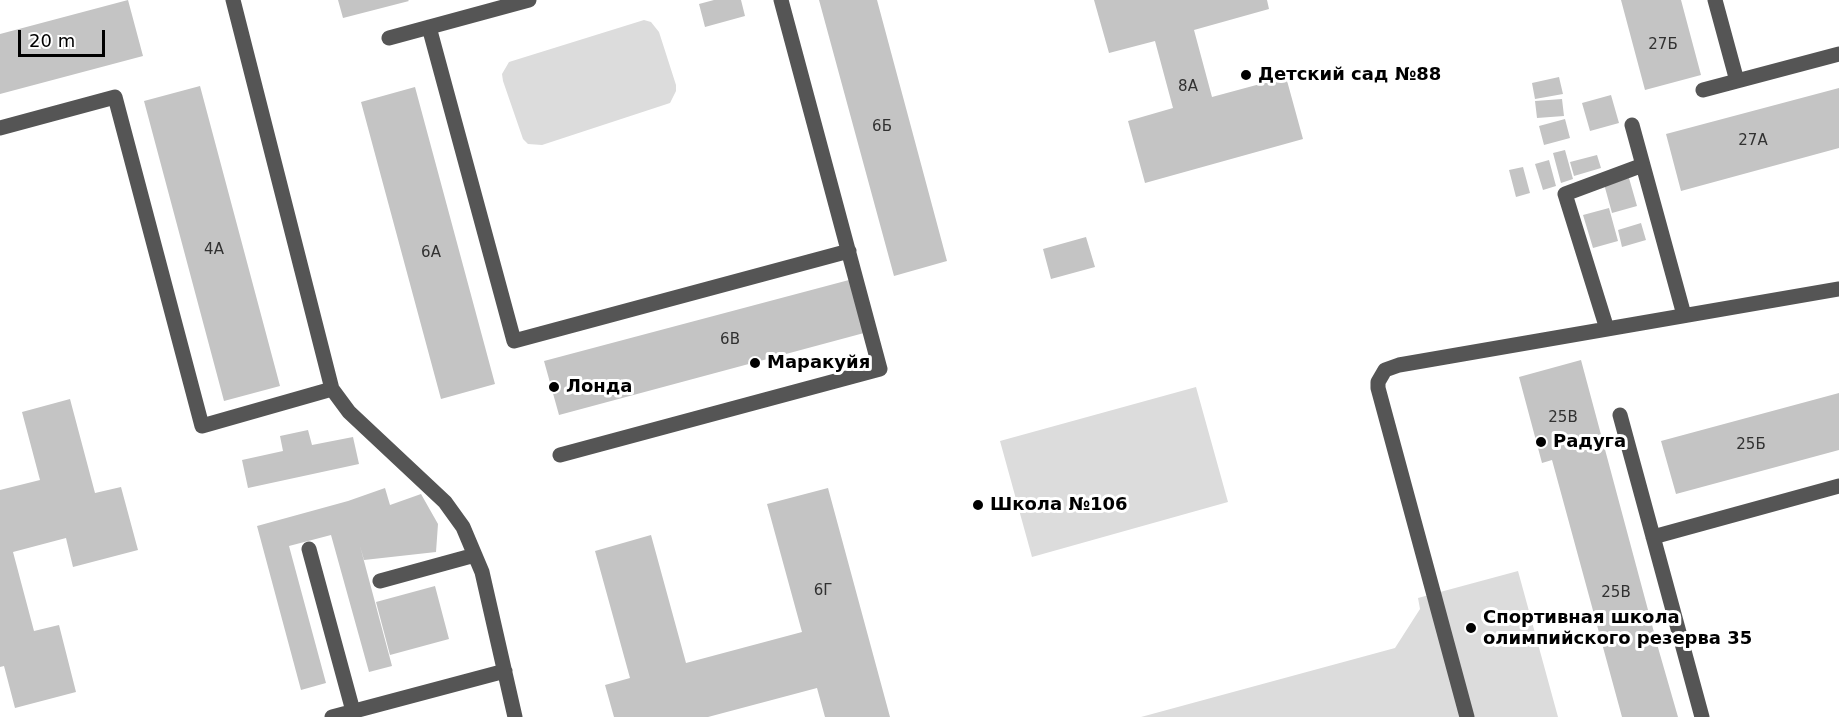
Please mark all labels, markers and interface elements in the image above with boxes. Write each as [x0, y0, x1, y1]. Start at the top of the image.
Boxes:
scale bar [21, 18, 108, 56]
text: 20 m [29, 30, 75, 51]
house number: 27Б [1648, 36, 1678, 54]
place label: Детский сад №88 [1258, 64, 1441, 86]
marker: Детский сад №88 [1239, 68, 1253, 82]
house number: 8А [1178, 78, 1198, 96]
house number: 6Б [872, 118, 892, 136]
house number: 27А [1738, 132, 1768, 150]
house number: 4А [204, 241, 224, 259]
house number: 6А [421, 244, 441, 262]
house number: 6В [720, 331, 740, 349]
place label: Маракуйя [767, 352, 870, 374]
marker: Маракуйя [748, 356, 762, 370]
place label: Лонда [566, 376, 632, 398]
marker: Лонда [547, 380, 561, 394]
house number: 25В [1548, 409, 1578, 427]
place label: Радуга [1553, 431, 1626, 453]
marker: Радуга [1534, 435, 1548, 449]
house number: 25Б [1736, 436, 1766, 454]
place label: Школа №106 [990, 494, 1128, 516]
marker: Школа №106 [971, 498, 985, 512]
house number: 6Г [814, 582, 832, 600]
house number: 25В [1601, 584, 1631, 602]
place label: Спортивная школа олимпийского резерва 35 [1483, 607, 1752, 650]
marker: Спортивная школа олимпийского резерва 35 [1464, 621, 1478, 635]

